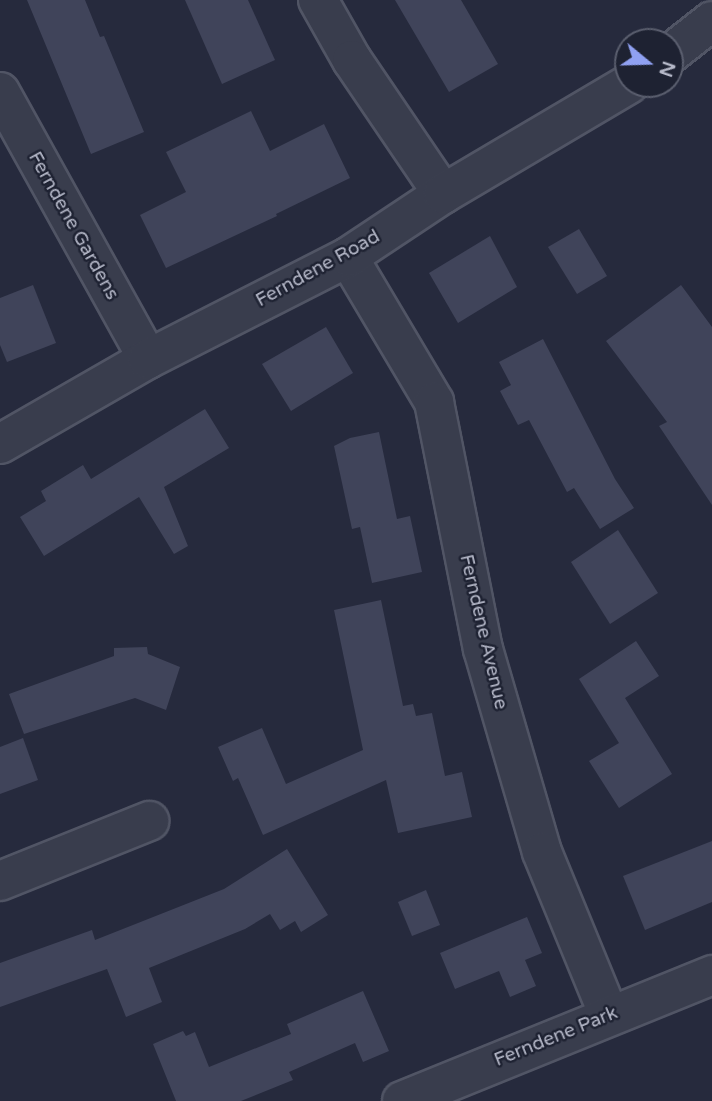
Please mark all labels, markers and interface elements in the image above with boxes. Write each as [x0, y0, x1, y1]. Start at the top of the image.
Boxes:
north arrow [614, 28, 684, 98]
text: N [654, 58, 680, 80]
street label: Ferndene Gardens [23, 148, 123, 304]
street label: Ferndene Road [252, 226, 384, 312]
street label: Ferndene Avenue [454, 552, 512, 712]
street label: Ferndene Park [491, 1002, 621, 1072]

